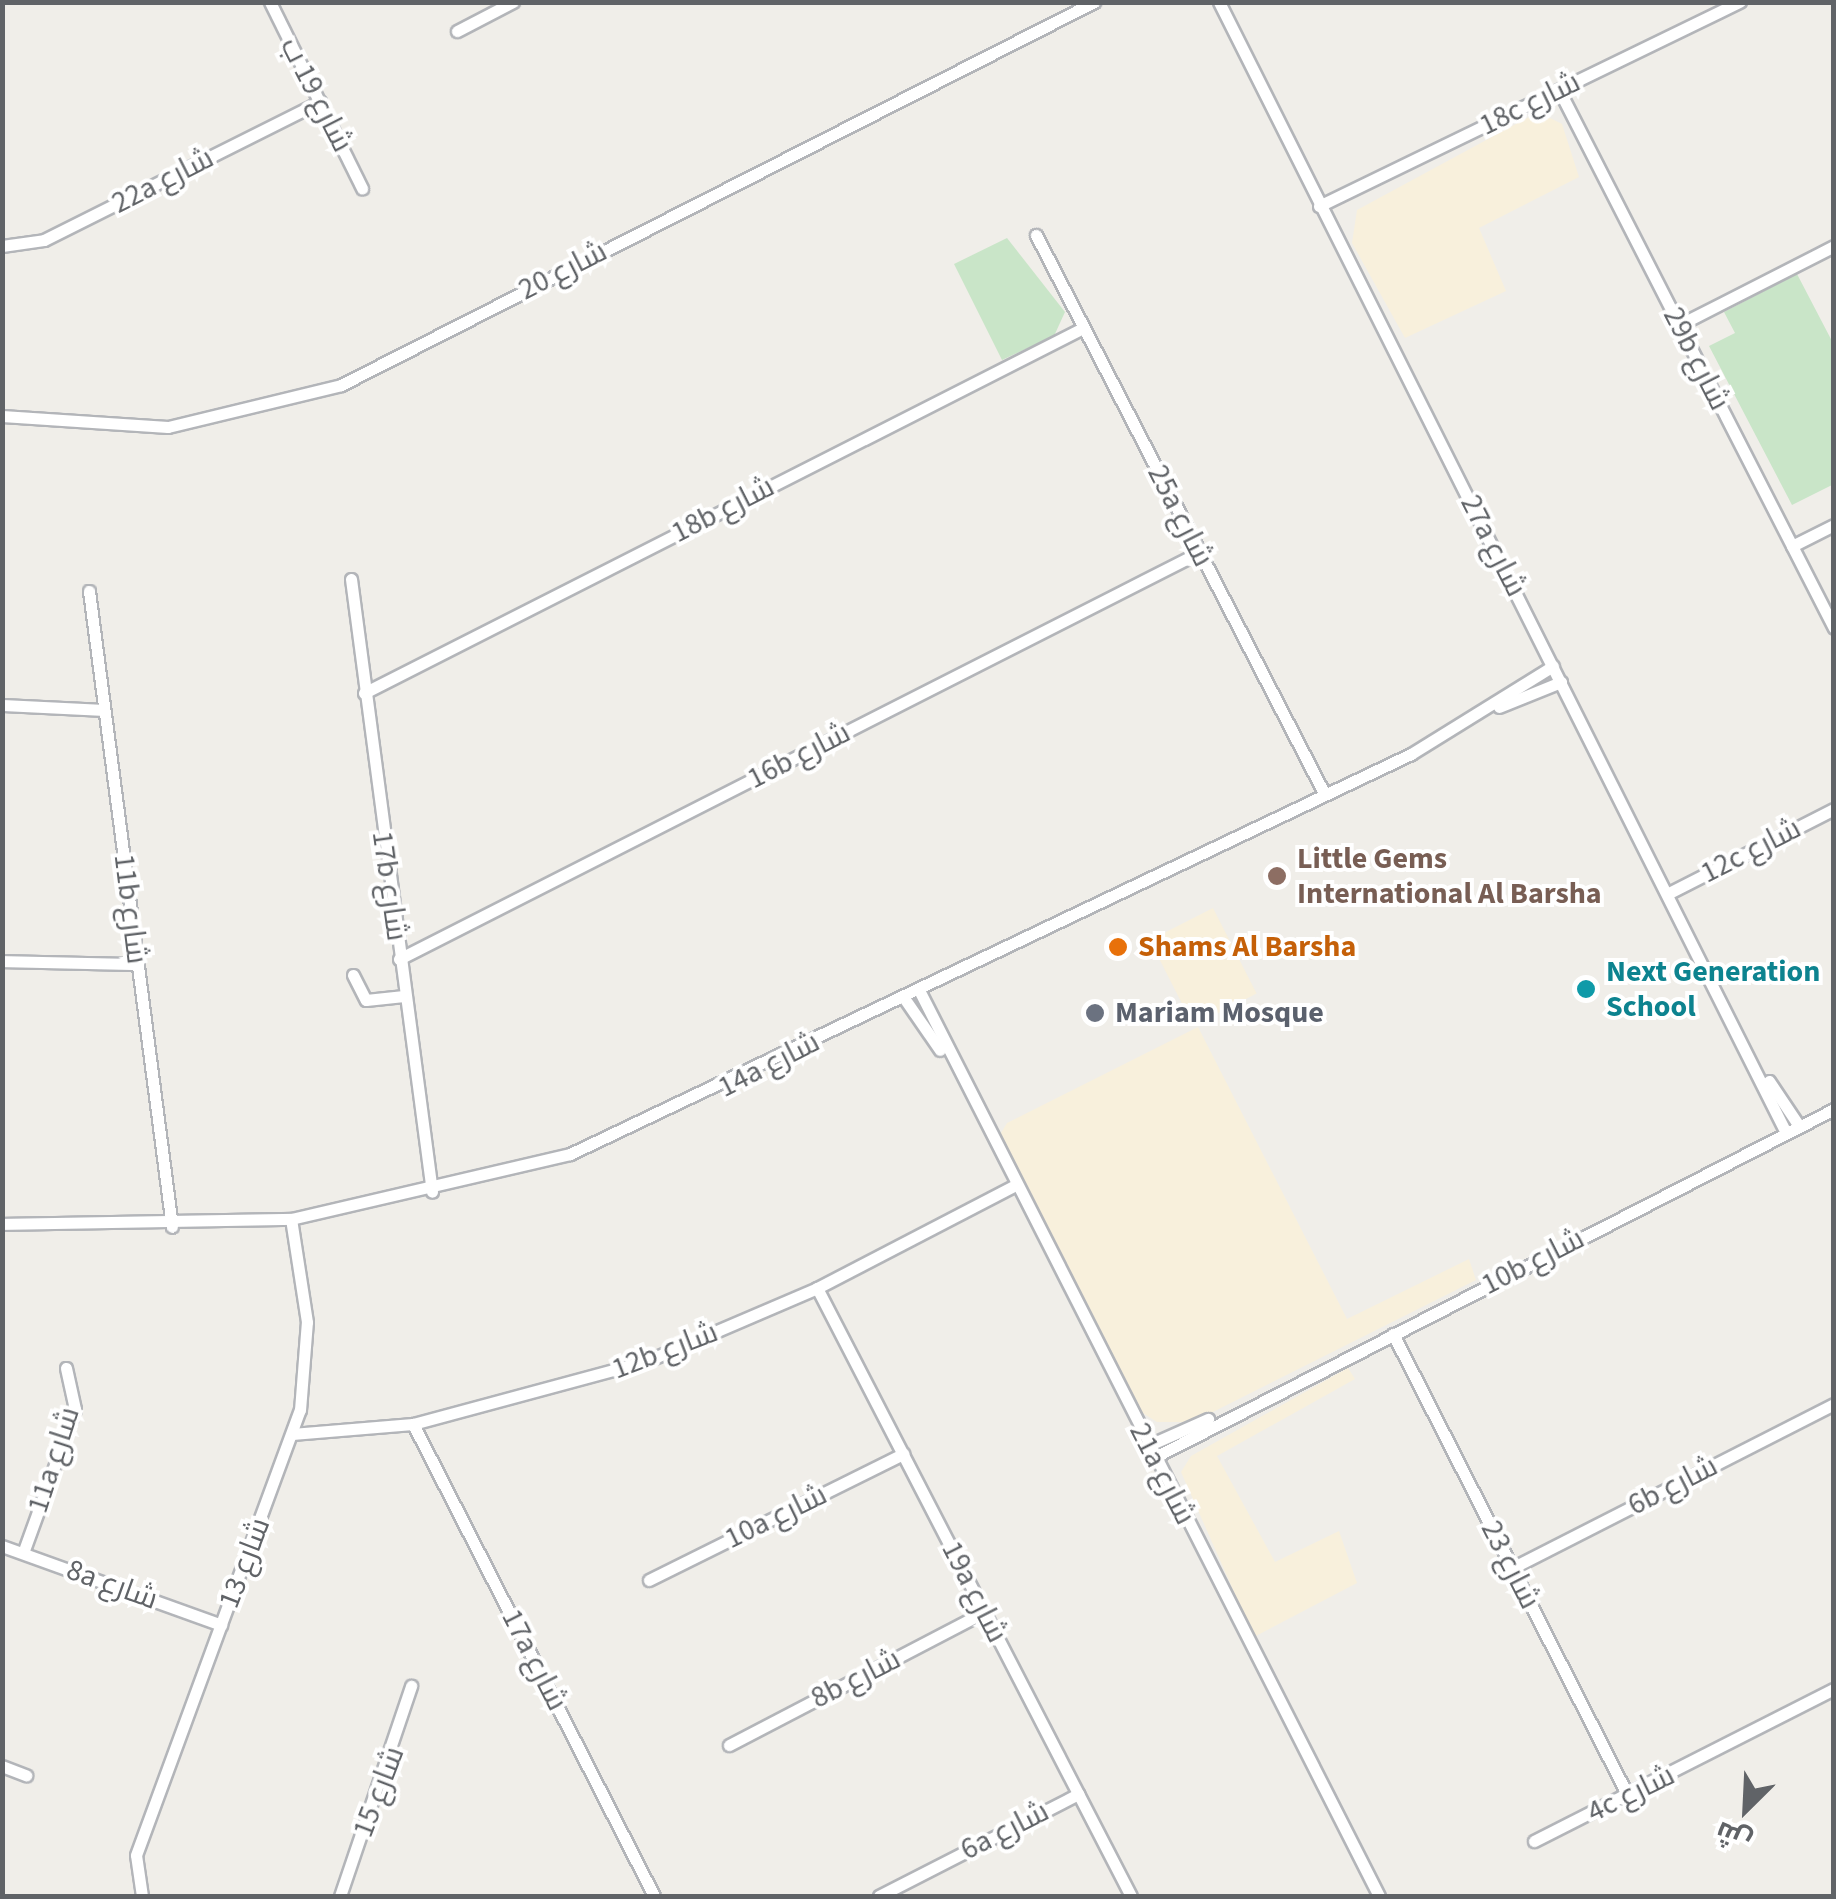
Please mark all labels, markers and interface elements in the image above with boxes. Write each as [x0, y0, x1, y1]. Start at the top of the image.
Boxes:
street label: شارع 19 ب [272, 32, 360, 158]
street label: 18c شارع [1474, 64, 1586, 144]
street label: 22a شارع [106, 140, 220, 222]
street label: شارع 20 [513, 234, 613, 308]
street label: 29b شارع [1655, 302, 1737, 416]
street label: 25a شارع [1139, 459, 1221, 573]
street label: 18b شارع [666, 469, 780, 551]
street label: 27a شارع [1452, 489, 1534, 603]
street label: 16b شارع [742, 715, 856, 797]
street label: 12c شارع [1695, 811, 1807, 891]
street label: 17b شارع [363, 829, 415, 943]
place label: Little Gems International Al Barsha [1297, 841, 1602, 912]
street label: 11b شارع [105, 852, 155, 966]
marker: Little Gems International Al Barsha [1266, 865, 1288, 887]
place label: Shams Al Barsha [1138, 929, 1356, 965]
marker: Shams Al Barsha [1107, 936, 1129, 958]
place label: Next Generation School [1606, 954, 1820, 1024]
marker: Next Generation School [1575, 978, 1597, 1000]
place label: Mariam Mosque [1115, 995, 1324, 1031]
marker: Mariam Mosque [1084, 1002, 1106, 1024]
street label: 14a شارع [712, 1024, 826, 1106]
street label: 10b شارع [1476, 1221, 1590, 1303]
street label: 12b شارع [607, 1314, 723, 1388]
street label: 11a شارع [20, 1403, 88, 1517]
street label: 21a شارع [1121, 1417, 1203, 1531]
street label: 6b شارع [1622, 1448, 1724, 1524]
street label: 10a شارع [719, 1477, 833, 1557]
street label: شارع 13 [211, 1513, 279, 1613]
street label: شارع 23 [1473, 1515, 1547, 1615]
street label: 19a شارع [933, 1535, 1015, 1649]
street label: 8a شارع [62, 1552, 162, 1618]
street label: 17a شارع [493, 1603, 575, 1717]
street label: 8b شارع [805, 1641, 907, 1717]
street label: شارع 15 [345, 1742, 413, 1842]
street label: 4c شارع [1581, 1758, 1681, 1830]
north arrow [1696, 1759, 1796, 1859]
street label: 6a شارع [955, 1794, 1055, 1868]
text: ش [1709, 1811, 1758, 1862]

